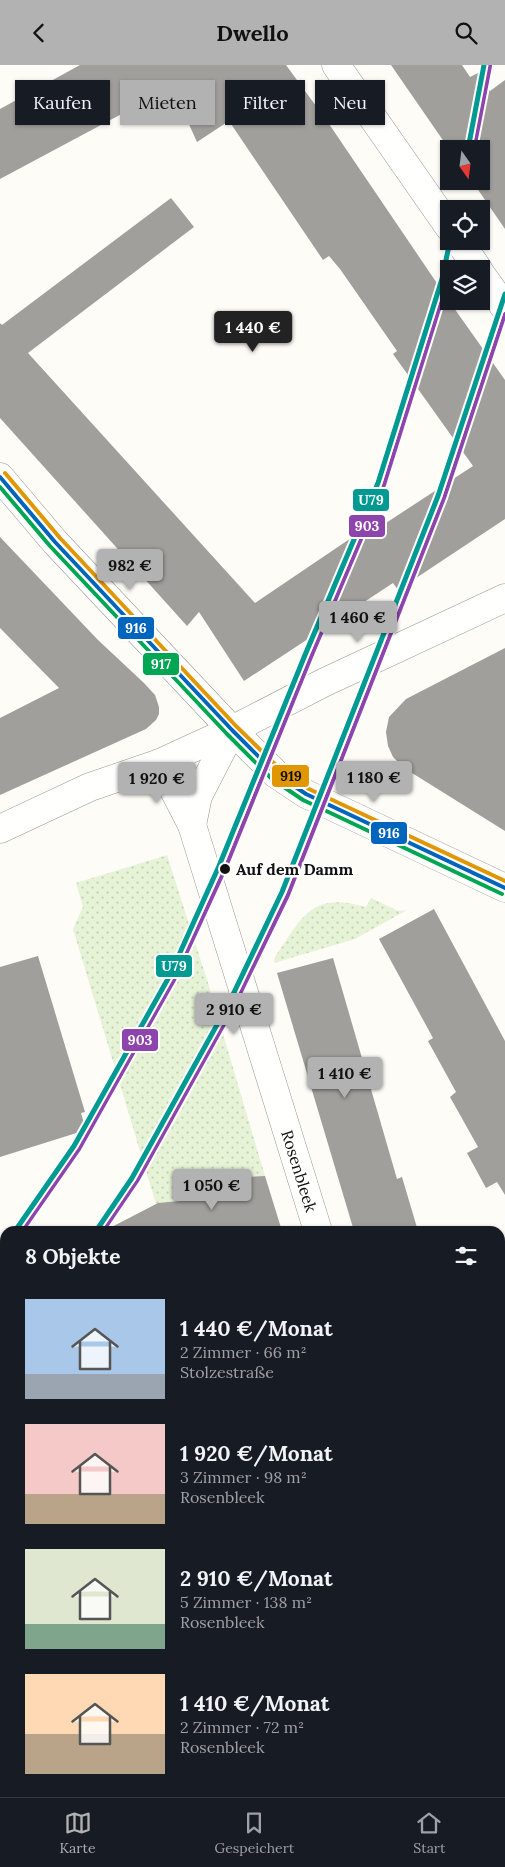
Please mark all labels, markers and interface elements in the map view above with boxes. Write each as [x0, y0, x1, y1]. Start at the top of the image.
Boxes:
icon: back [25, 19, 53, 47]
text: Dwello [216, 19, 289, 47]
icon: search [452, 19, 480, 47]
chip: Kaufen [15, 80, 110, 125]
chip: Mieten [120, 80, 215, 125]
chip: Filter [225, 80, 305, 125]
chip: Neu [315, 80, 385, 125]
north arrow [440, 140, 490, 190]
map controls [440, 140, 490, 310]
button: locate [440, 200, 490, 250]
button: layers [440, 260, 490, 310]
pin: 1 440 € [207, 311, 299, 353]
text: 1 440 € [225, 317, 281, 337]
line badge: U79 [352, 488, 390, 512]
text: U79 [358, 491, 384, 509]
line badge: 903 [348, 514, 386, 538]
text: 903 [355, 517, 380, 535]
pin: 982 € [95, 549, 165, 591]
text: 982 € [108, 555, 152, 575]
pin: 1 460 € [312, 601, 404, 643]
text: 1 460 € [330, 607, 386, 627]
line badge: 916 [117, 616, 155, 640]
text: 916 [125, 619, 147, 637]
line badge: 917 [142, 652, 180, 676]
text: 917 [151, 655, 172, 673]
pin: 1 920 € [111, 761, 203, 804]
pin: 1 180 € [328, 761, 420, 803]
line badge: 919 [271, 764, 310, 788]
text: 919 [280, 767, 302, 785]
text: 1 180 € [347, 767, 401, 787]
text: 1 920 € [129, 768, 185, 788]
line badge: 916 [370, 821, 408, 845]
text: 916 [378, 824, 400, 842]
place label: Auf dem Damm [236, 859, 354, 879]
marker: Auf dem Damm [218, 862, 232, 876]
line badge: U79 [155, 954, 193, 978]
text: U79 [161, 957, 187, 975]
pin: 2 910 € [188, 993, 280, 1035]
text: 2 910 € [206, 999, 262, 1019]
line badge: 903 [121, 1028, 159, 1052]
text: 903 [128, 1031, 153, 1049]
pin: 1 410 € [299, 1057, 391, 1099]
text: 1 410 € [318, 1063, 372, 1083]
street label: Rosenbleek [277, 1128, 322, 1215]
pin: 1 050 € [166, 1169, 258, 1211]
text: 1 050 € [184, 1175, 240, 1195]
icon: filters [452, 1242, 480, 1270]
text: 8 Objekte [25, 1243, 121, 1270]
text: 1 440 €/Monat [180, 1315, 333, 1342]
icon: home [65, 1319, 125, 1379]
text: 2 Zimmer · 66 m² [180, 1342, 307, 1362]
text: Stolzestraße [180, 1362, 274, 1382]
text: 1 920 €/Monat [180, 1440, 333, 1467]
icon: home [65, 1444, 125, 1504]
text: 3 Zimmer · 98 m² [180, 1467, 307, 1487]
text: Rosenbleek [180, 1487, 265, 1507]
text: 2 910 €/Monat [180, 1565, 333, 1592]
icon: home [65, 1569, 125, 1629]
text: 5 Zimmer · 138 m² [180, 1592, 312, 1612]
text: Rosenbleek [180, 1612, 265, 1632]
text: 1 410 €/Monat [180, 1690, 329, 1717]
icon: home [65, 1694, 125, 1754]
text: 2 Zimmer · 72 m² [180, 1717, 304, 1737]
text: Rosenbleek [180, 1737, 265, 1757]
tab: Karte [60, 1809, 96, 1857]
tab: Gespeichert [215, 1809, 294, 1857]
tab: Start [413, 1809, 445, 1857]

